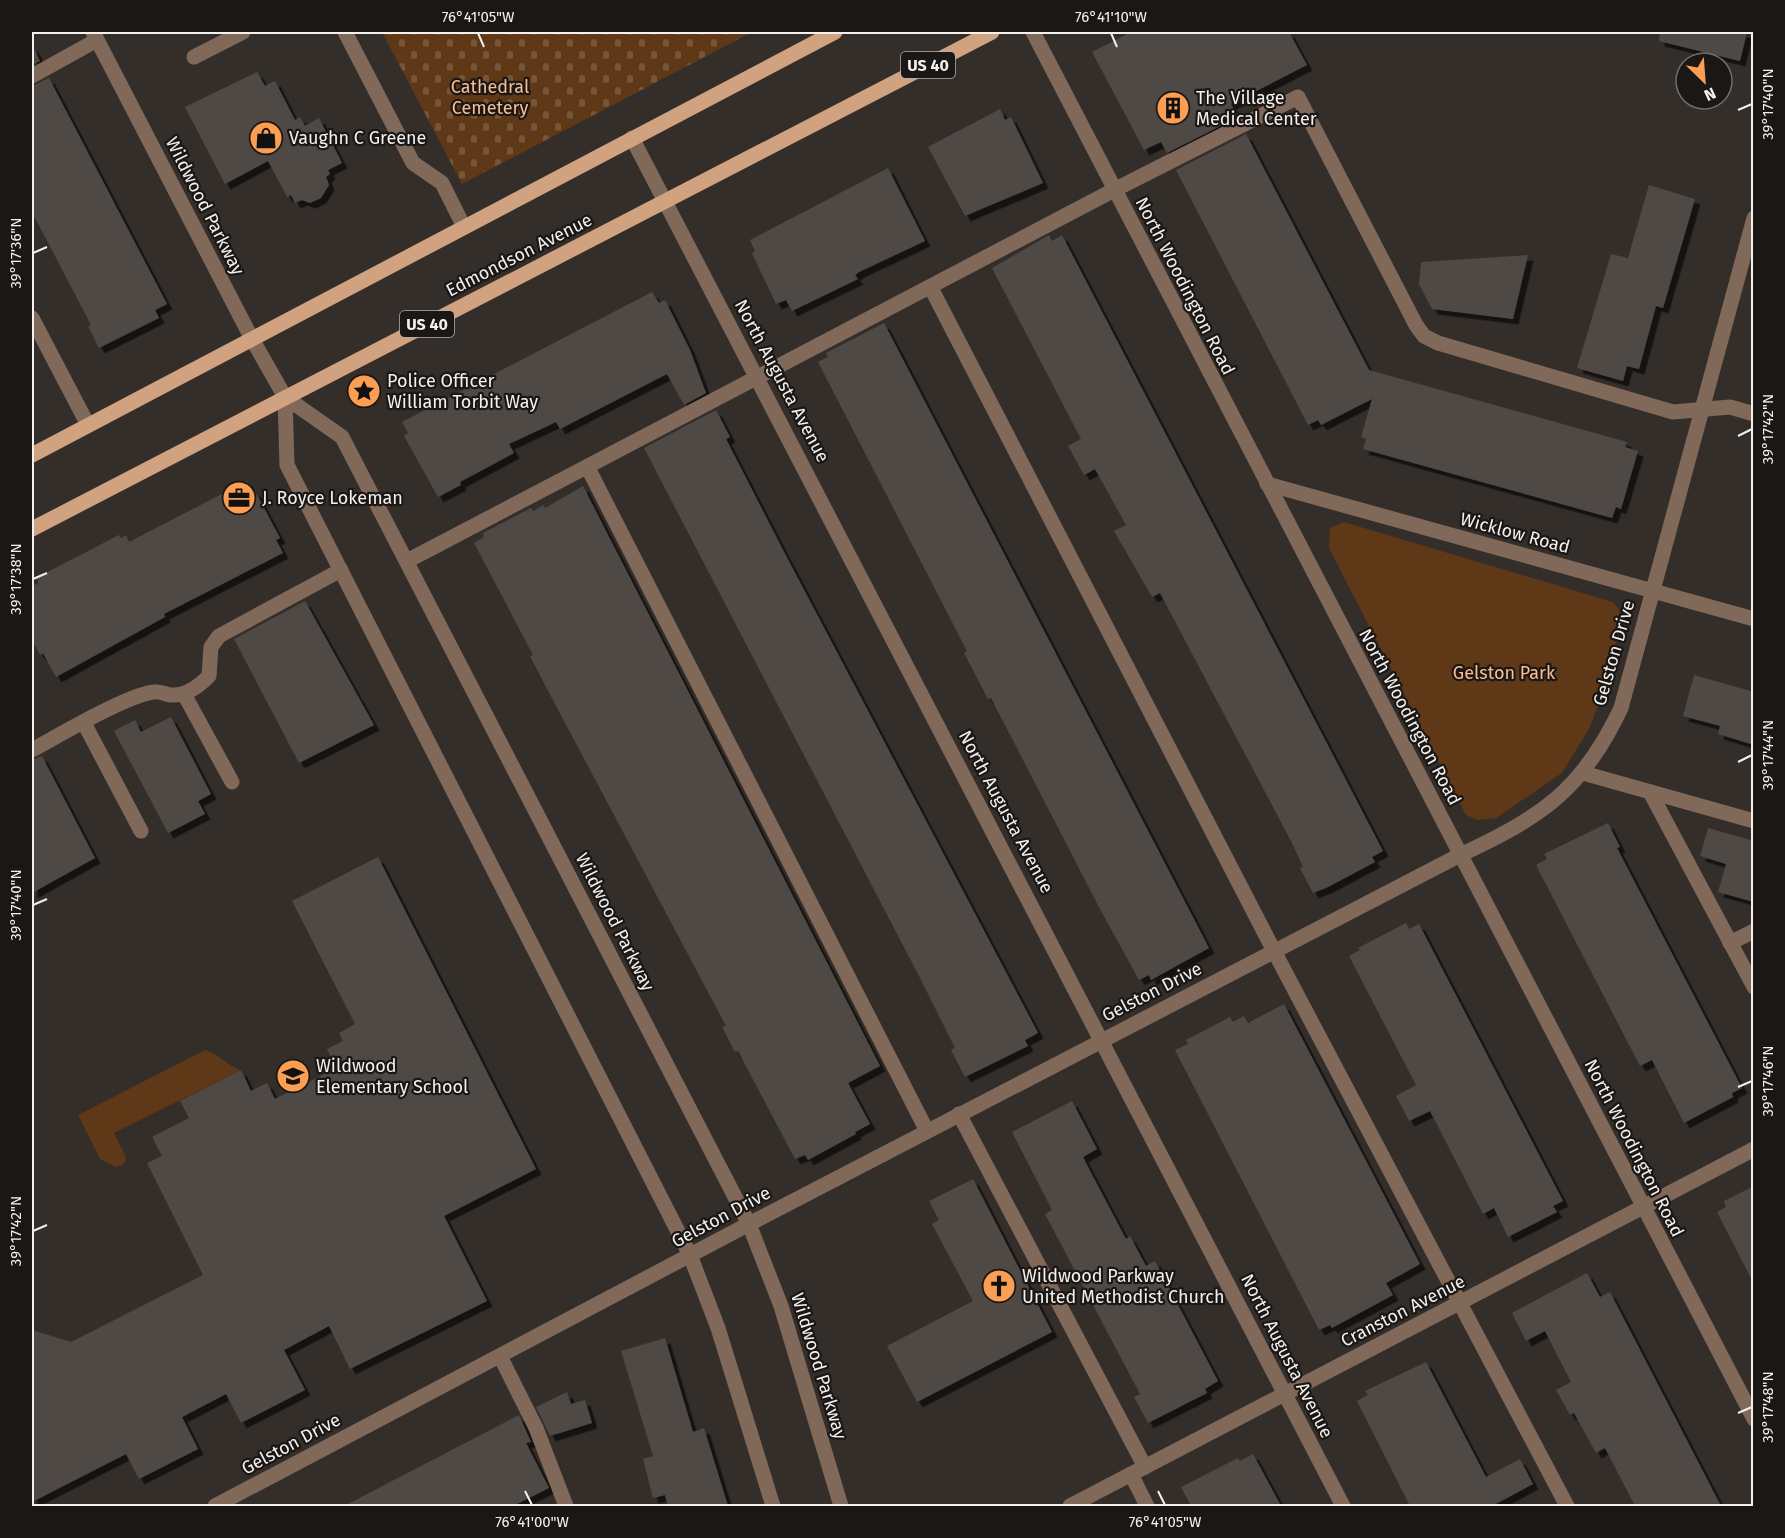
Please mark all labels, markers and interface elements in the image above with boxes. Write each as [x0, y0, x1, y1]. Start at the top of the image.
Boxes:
text: 76°41'05"W [442, 8, 515, 26]
text: 76°41'10"W [1075, 8, 1148, 26]
north arrow [1674, 51, 1734, 111]
road number: US 40 [901, 52, 955, 78]
text: 39°17'40"N [1759, 68, 1777, 140]
park label: Cathedral Cemetery [451, 76, 529, 119]
text: N [1701, 83, 1719, 105]
place label: The Village Medical Center [1196, 87, 1317, 130]
building icon: The Village Medical Center [1155, 90, 1191, 126]
shop icon: Vaughn C Greene [248, 120, 284, 156]
place label: Vaughn C Greene [289, 127, 426, 149]
street label: Wildwood Parkway [161, 133, 249, 279]
street label: North Woodington Road [1131, 193, 1239, 379]
street label: Edmondson Avenue [442, 209, 596, 301]
text: 39°17'36"N [7, 217, 25, 289]
street label: North Augusta Avenue [730, 296, 834, 466]
road number: US 40 [400, 311, 454, 337]
place label: Police Officer William Torbit Way [387, 370, 538, 413]
place icon: Police Officer William Torbit Way [346, 373, 382, 409]
text: 39°17'42"N [1759, 394, 1777, 464]
office icon: J. Royce Lokeman [221, 480, 257, 516]
place label: J. Royce Lokeman [262, 487, 403, 509]
street label: Wicklow Road [1458, 508, 1572, 558]
text: 39°17'38"N [7, 543, 25, 615]
street label: Gelston Drive [1588, 598, 1640, 708]
street label: North Woodington Road [1354, 625, 1466, 809]
park label: Gelston Park [1453, 662, 1556, 684]
text: 39°17'44"N [1759, 720, 1777, 790]
street label: North Augusta Avenue [954, 727, 1058, 897]
street label: Wildwood Parkway [571, 849, 659, 995]
text: 39°17'40"N [7, 869, 25, 941]
street label: Gelston Drive [1098, 957, 1206, 1027]
text: 39°17'46"N [1759, 1046, 1777, 1116]
place label: Wildwood Elementary School [316, 1055, 468, 1098]
street label: North Woodington Road [1580, 1055, 1688, 1241]
school or university icon: Wildwood Elementary School [275, 1058, 311, 1094]
street label: Gelston Drive [668, 1182, 774, 1252]
text: 39°17'42"N [7, 1196, 25, 1266]
place label: Wildwood Parkway United Methodist Church [1022, 1265, 1224, 1308]
church icon: Wildwood Parkway United Methodist Church [981, 1268, 1017, 1304]
street label: North Augusta Avenue [1236, 1270, 1338, 1442]
street label: Cranston Avenue [1337, 1270, 1469, 1352]
street label: Wildwood Parkway [786, 1290, 852, 1442]
text: 39°17'48"N [1759, 1371, 1777, 1443]
street label: Gelston Drive [238, 1409, 344, 1479]
text: 76°41'00"W [495, 1513, 569, 1531]
text: 76°41'05"W [1129, 1513, 1202, 1531]

